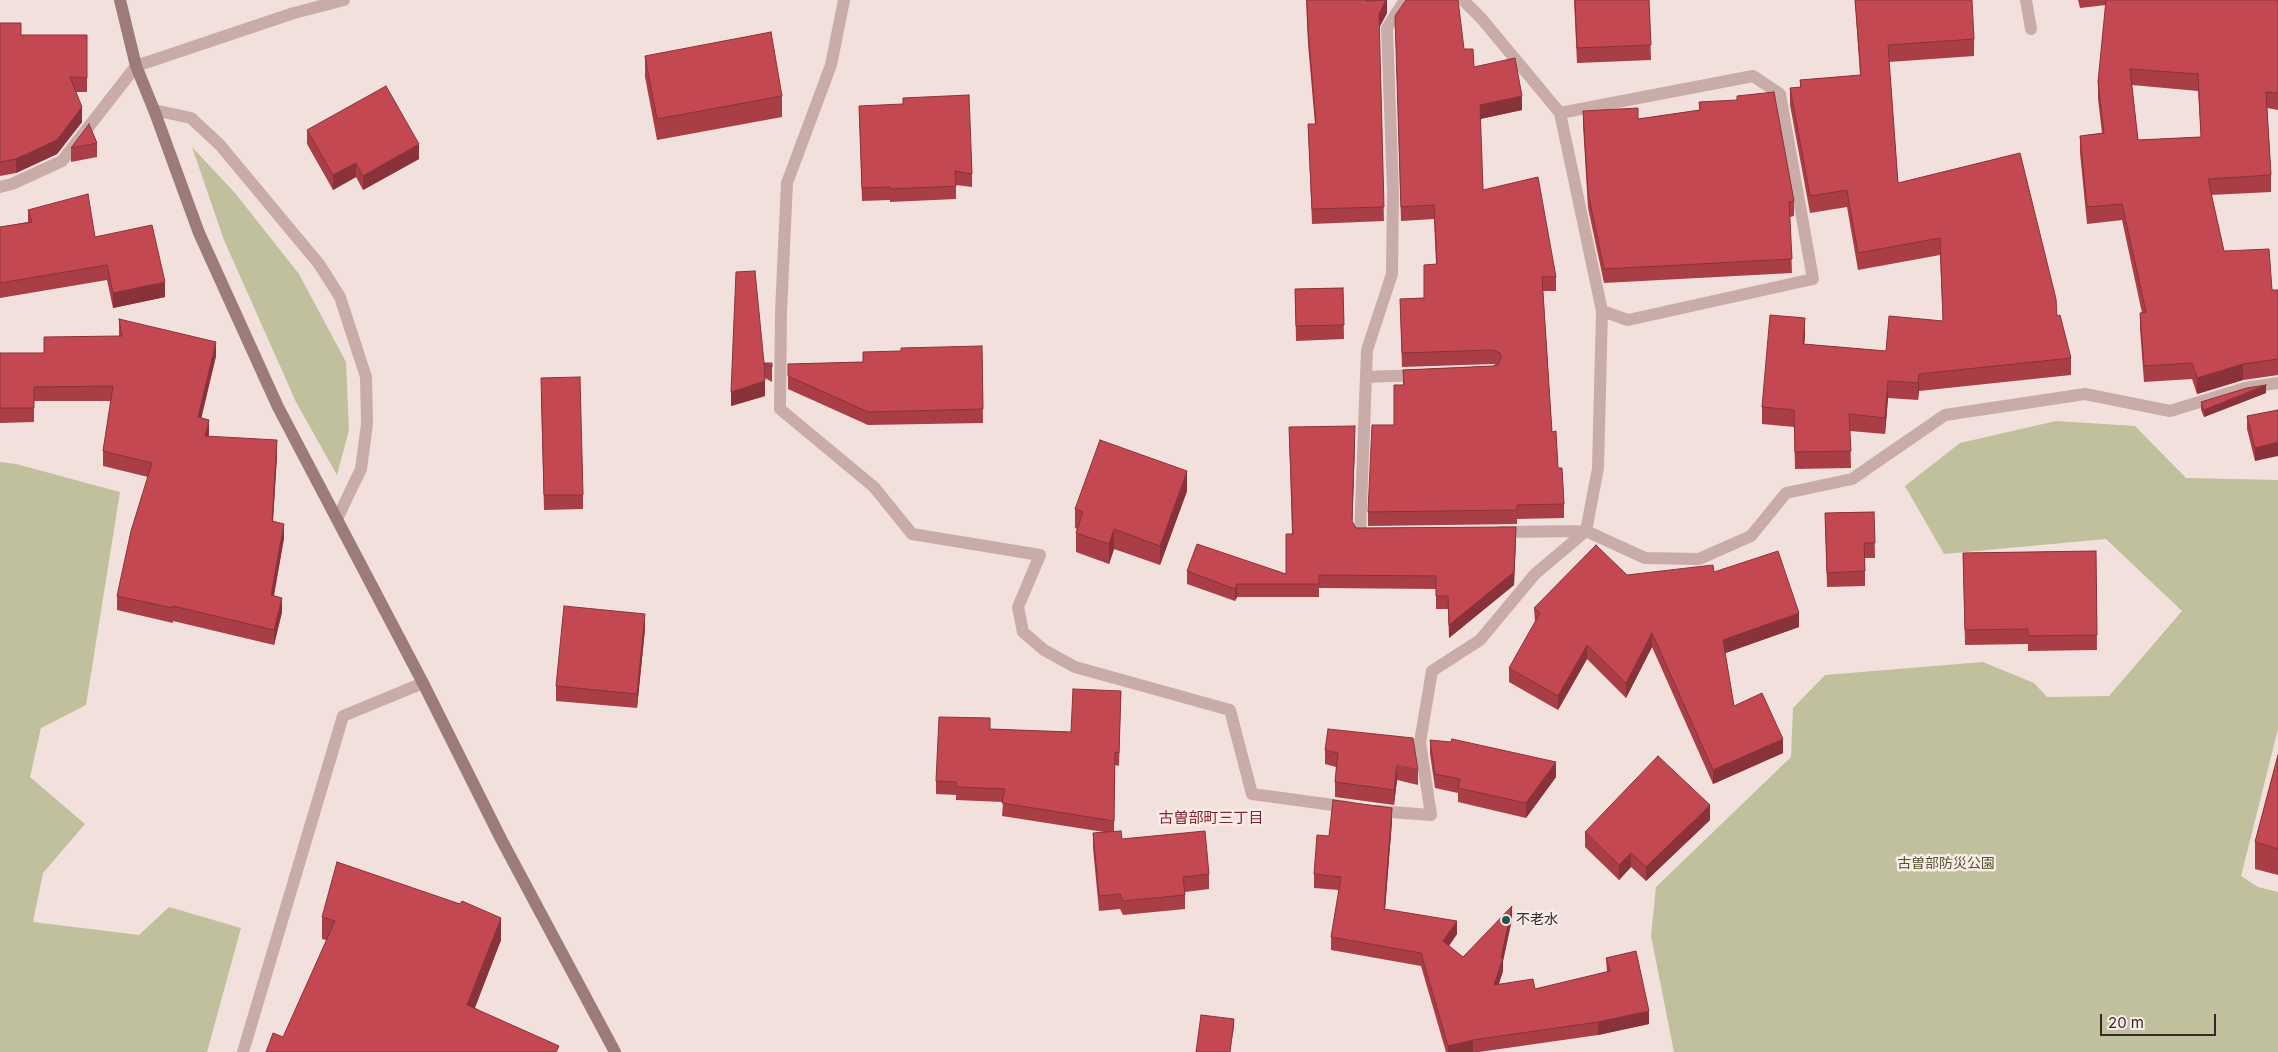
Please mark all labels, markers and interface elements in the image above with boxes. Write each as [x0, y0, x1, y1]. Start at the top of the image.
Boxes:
district label: 古曽部町三丁目 [1159, 809, 1263, 827]
park label: 古曽部防災公園 [1897, 856, 1995, 872]
place label: 不老水 [1516, 912, 1558, 928]
marker: 不老水 [1500, 914, 1512, 926]
scale bar [2103, 1004, 2219, 1036]
text: 20 m [2108, 1013, 2144, 1032]

